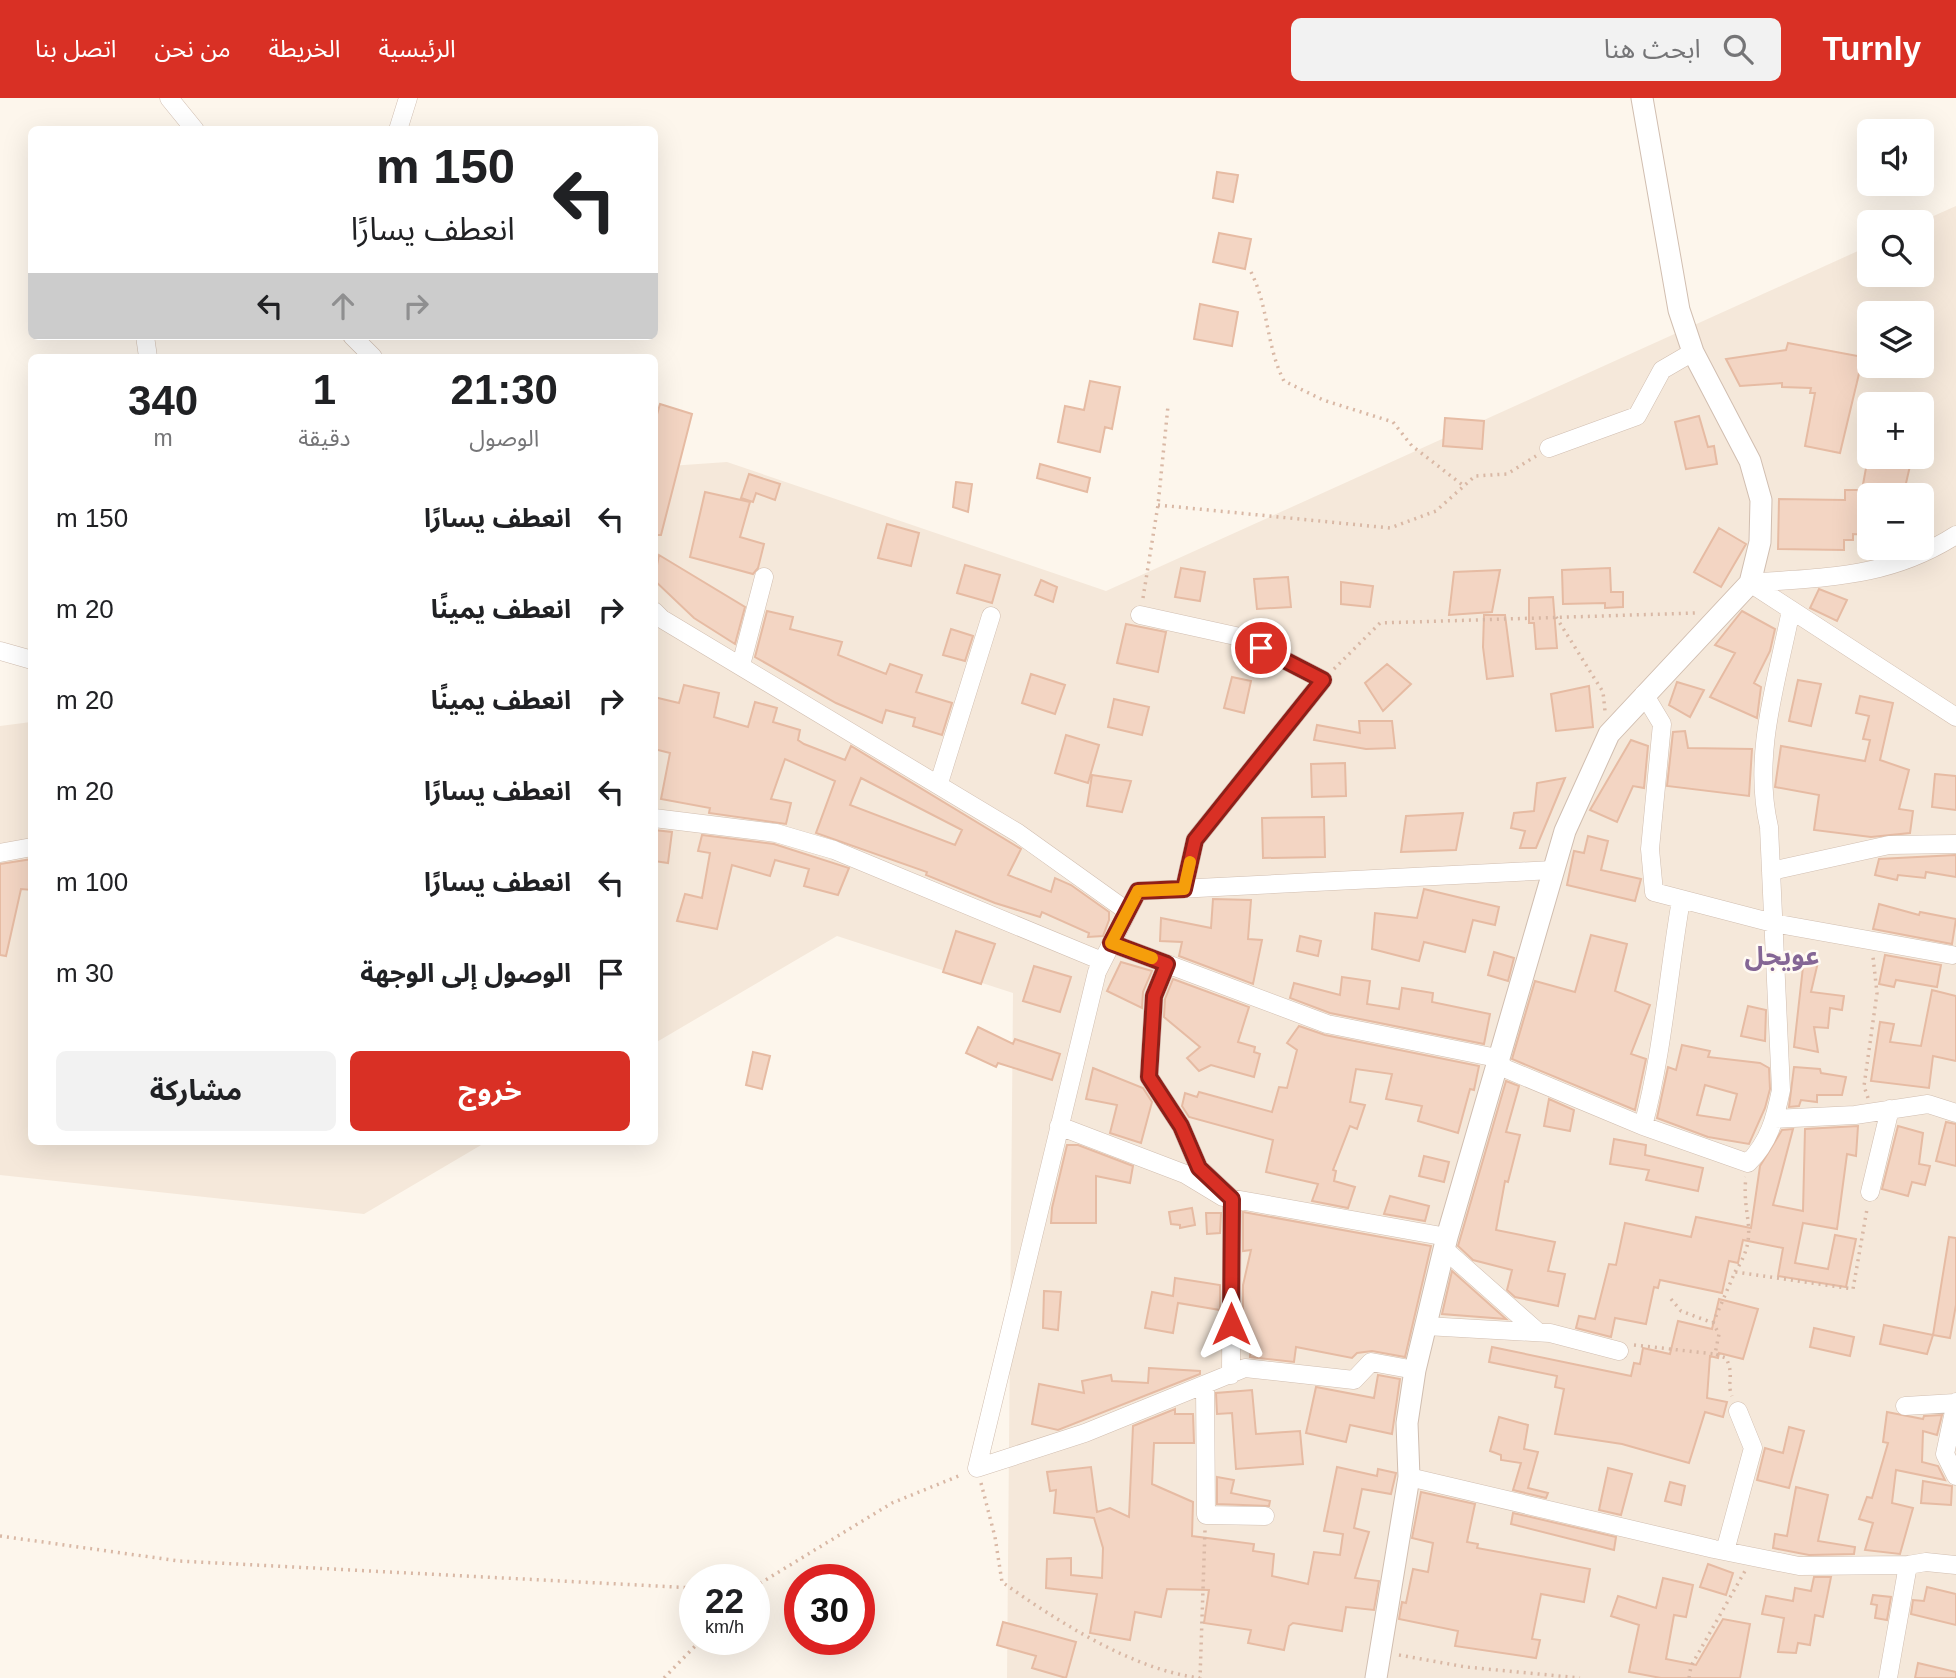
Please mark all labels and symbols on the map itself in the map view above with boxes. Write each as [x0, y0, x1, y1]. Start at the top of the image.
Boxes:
pin [1231, 618, 1291, 678]
district label: عويجل [1744, 941, 1820, 971]
position arrow [1194, 1287, 1268, 1361]
speed limit sign: 30 [784, 1564, 875, 1655]

